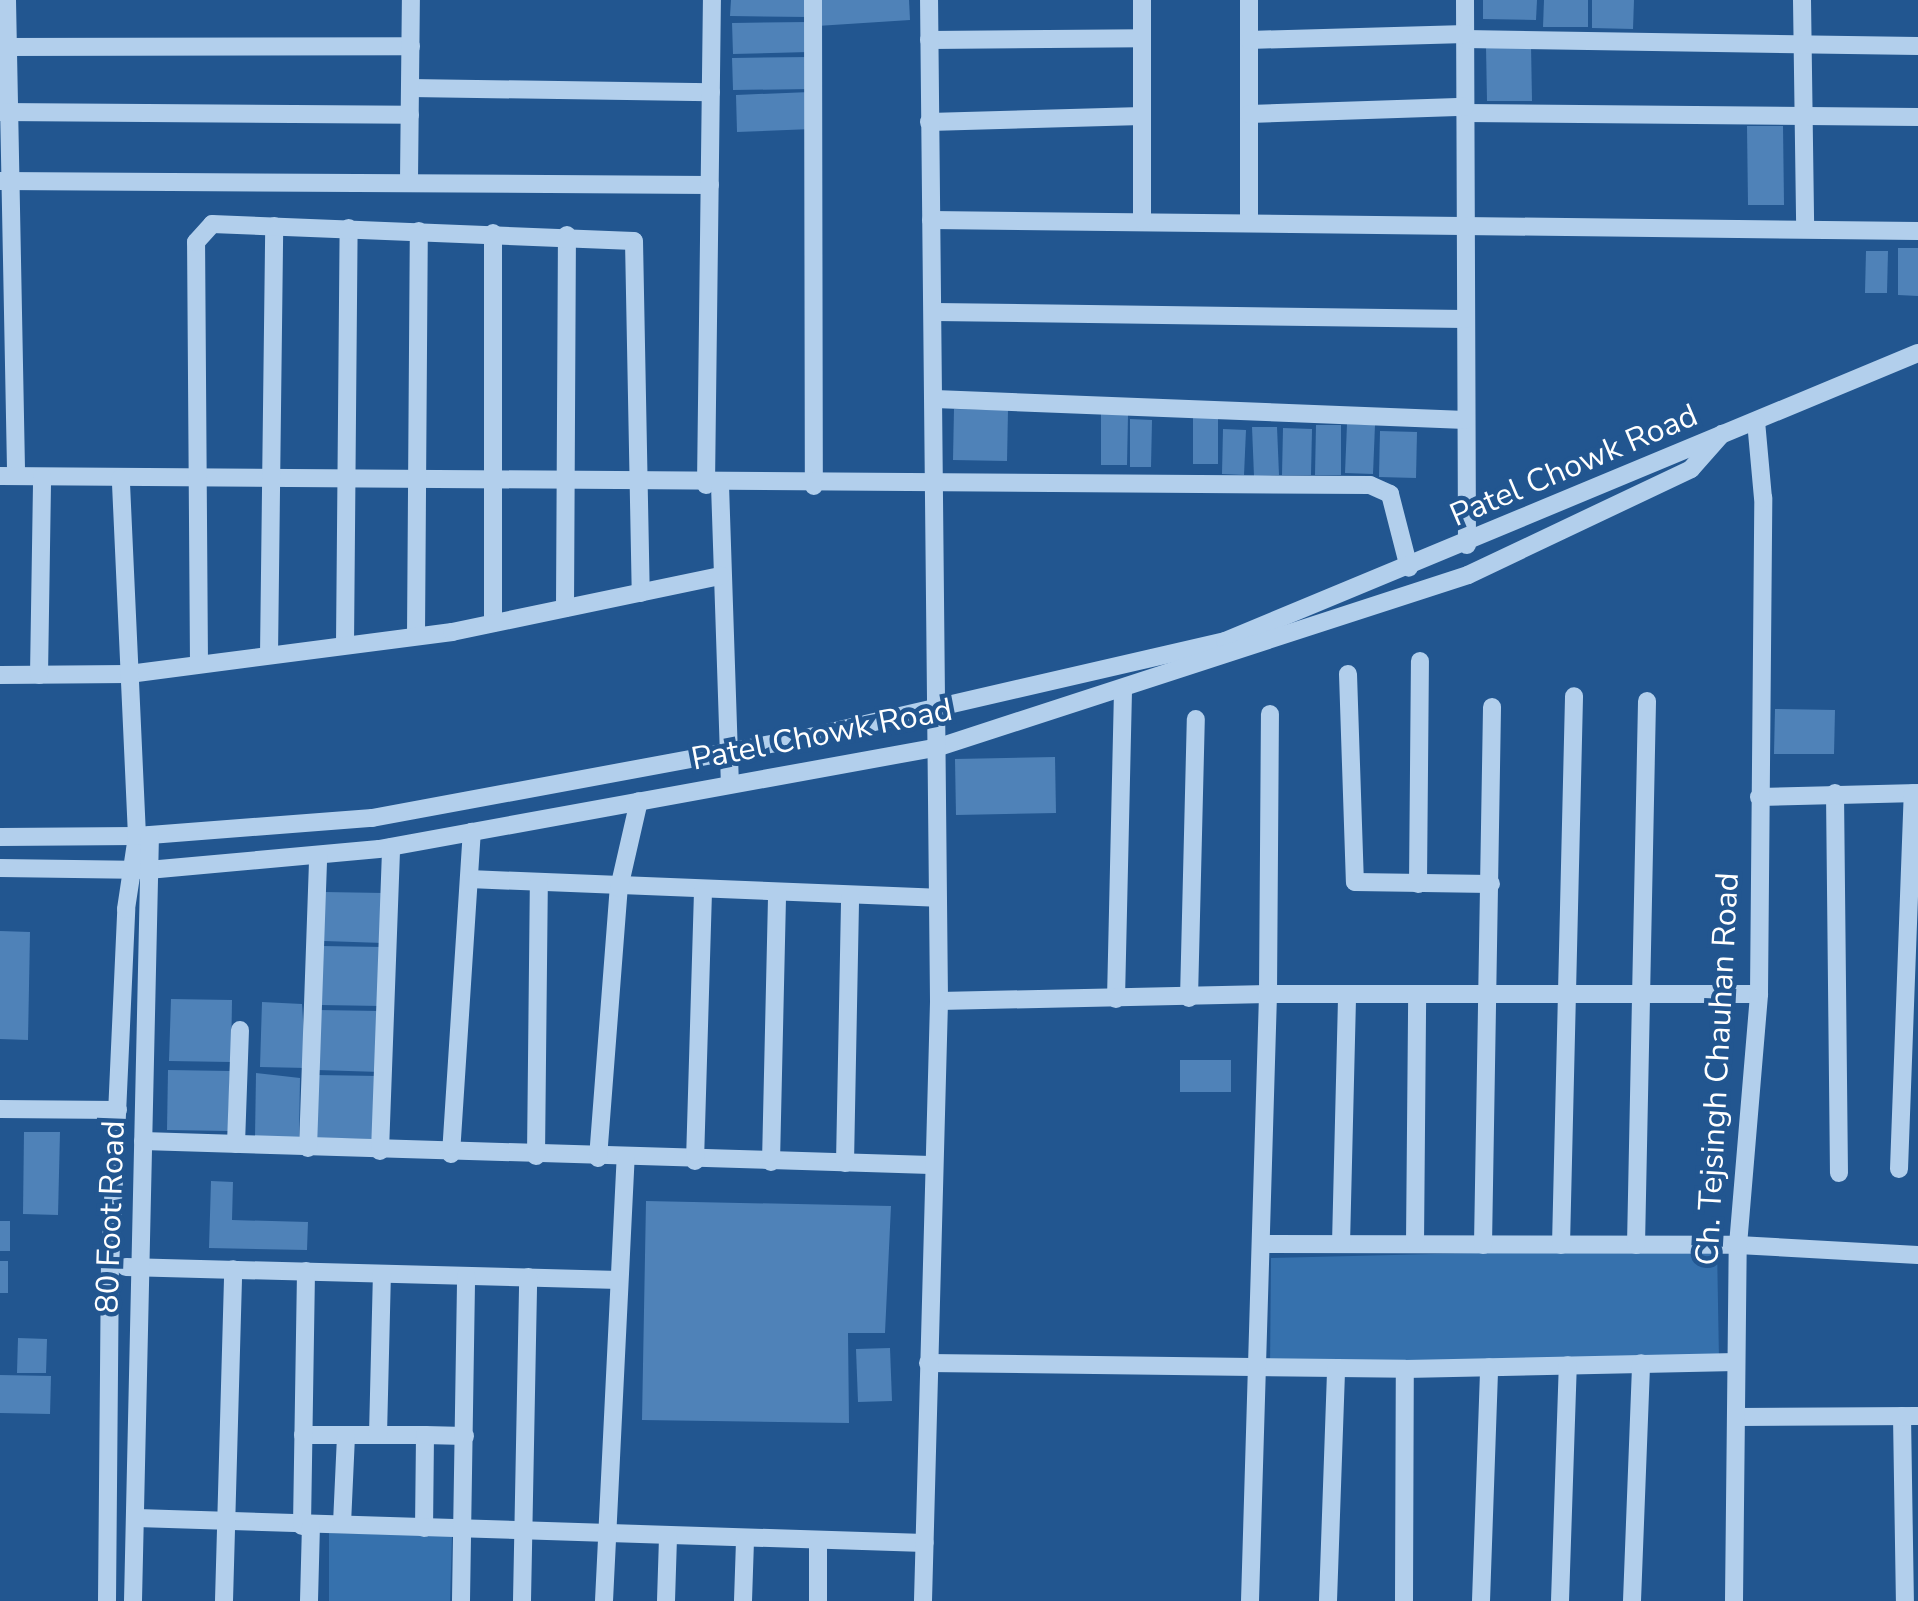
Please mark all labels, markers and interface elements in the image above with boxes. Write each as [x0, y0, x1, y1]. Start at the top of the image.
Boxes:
street label: Patel Chowk Road [1445, 397, 1703, 535]
street label: Patel Chowk Road [688, 691, 956, 779]
street label: Ch. Tejsingh Chauhan Road [1689, 872, 1747, 1266]
street label: 80 Foot Road [88, 1120, 134, 1314]

